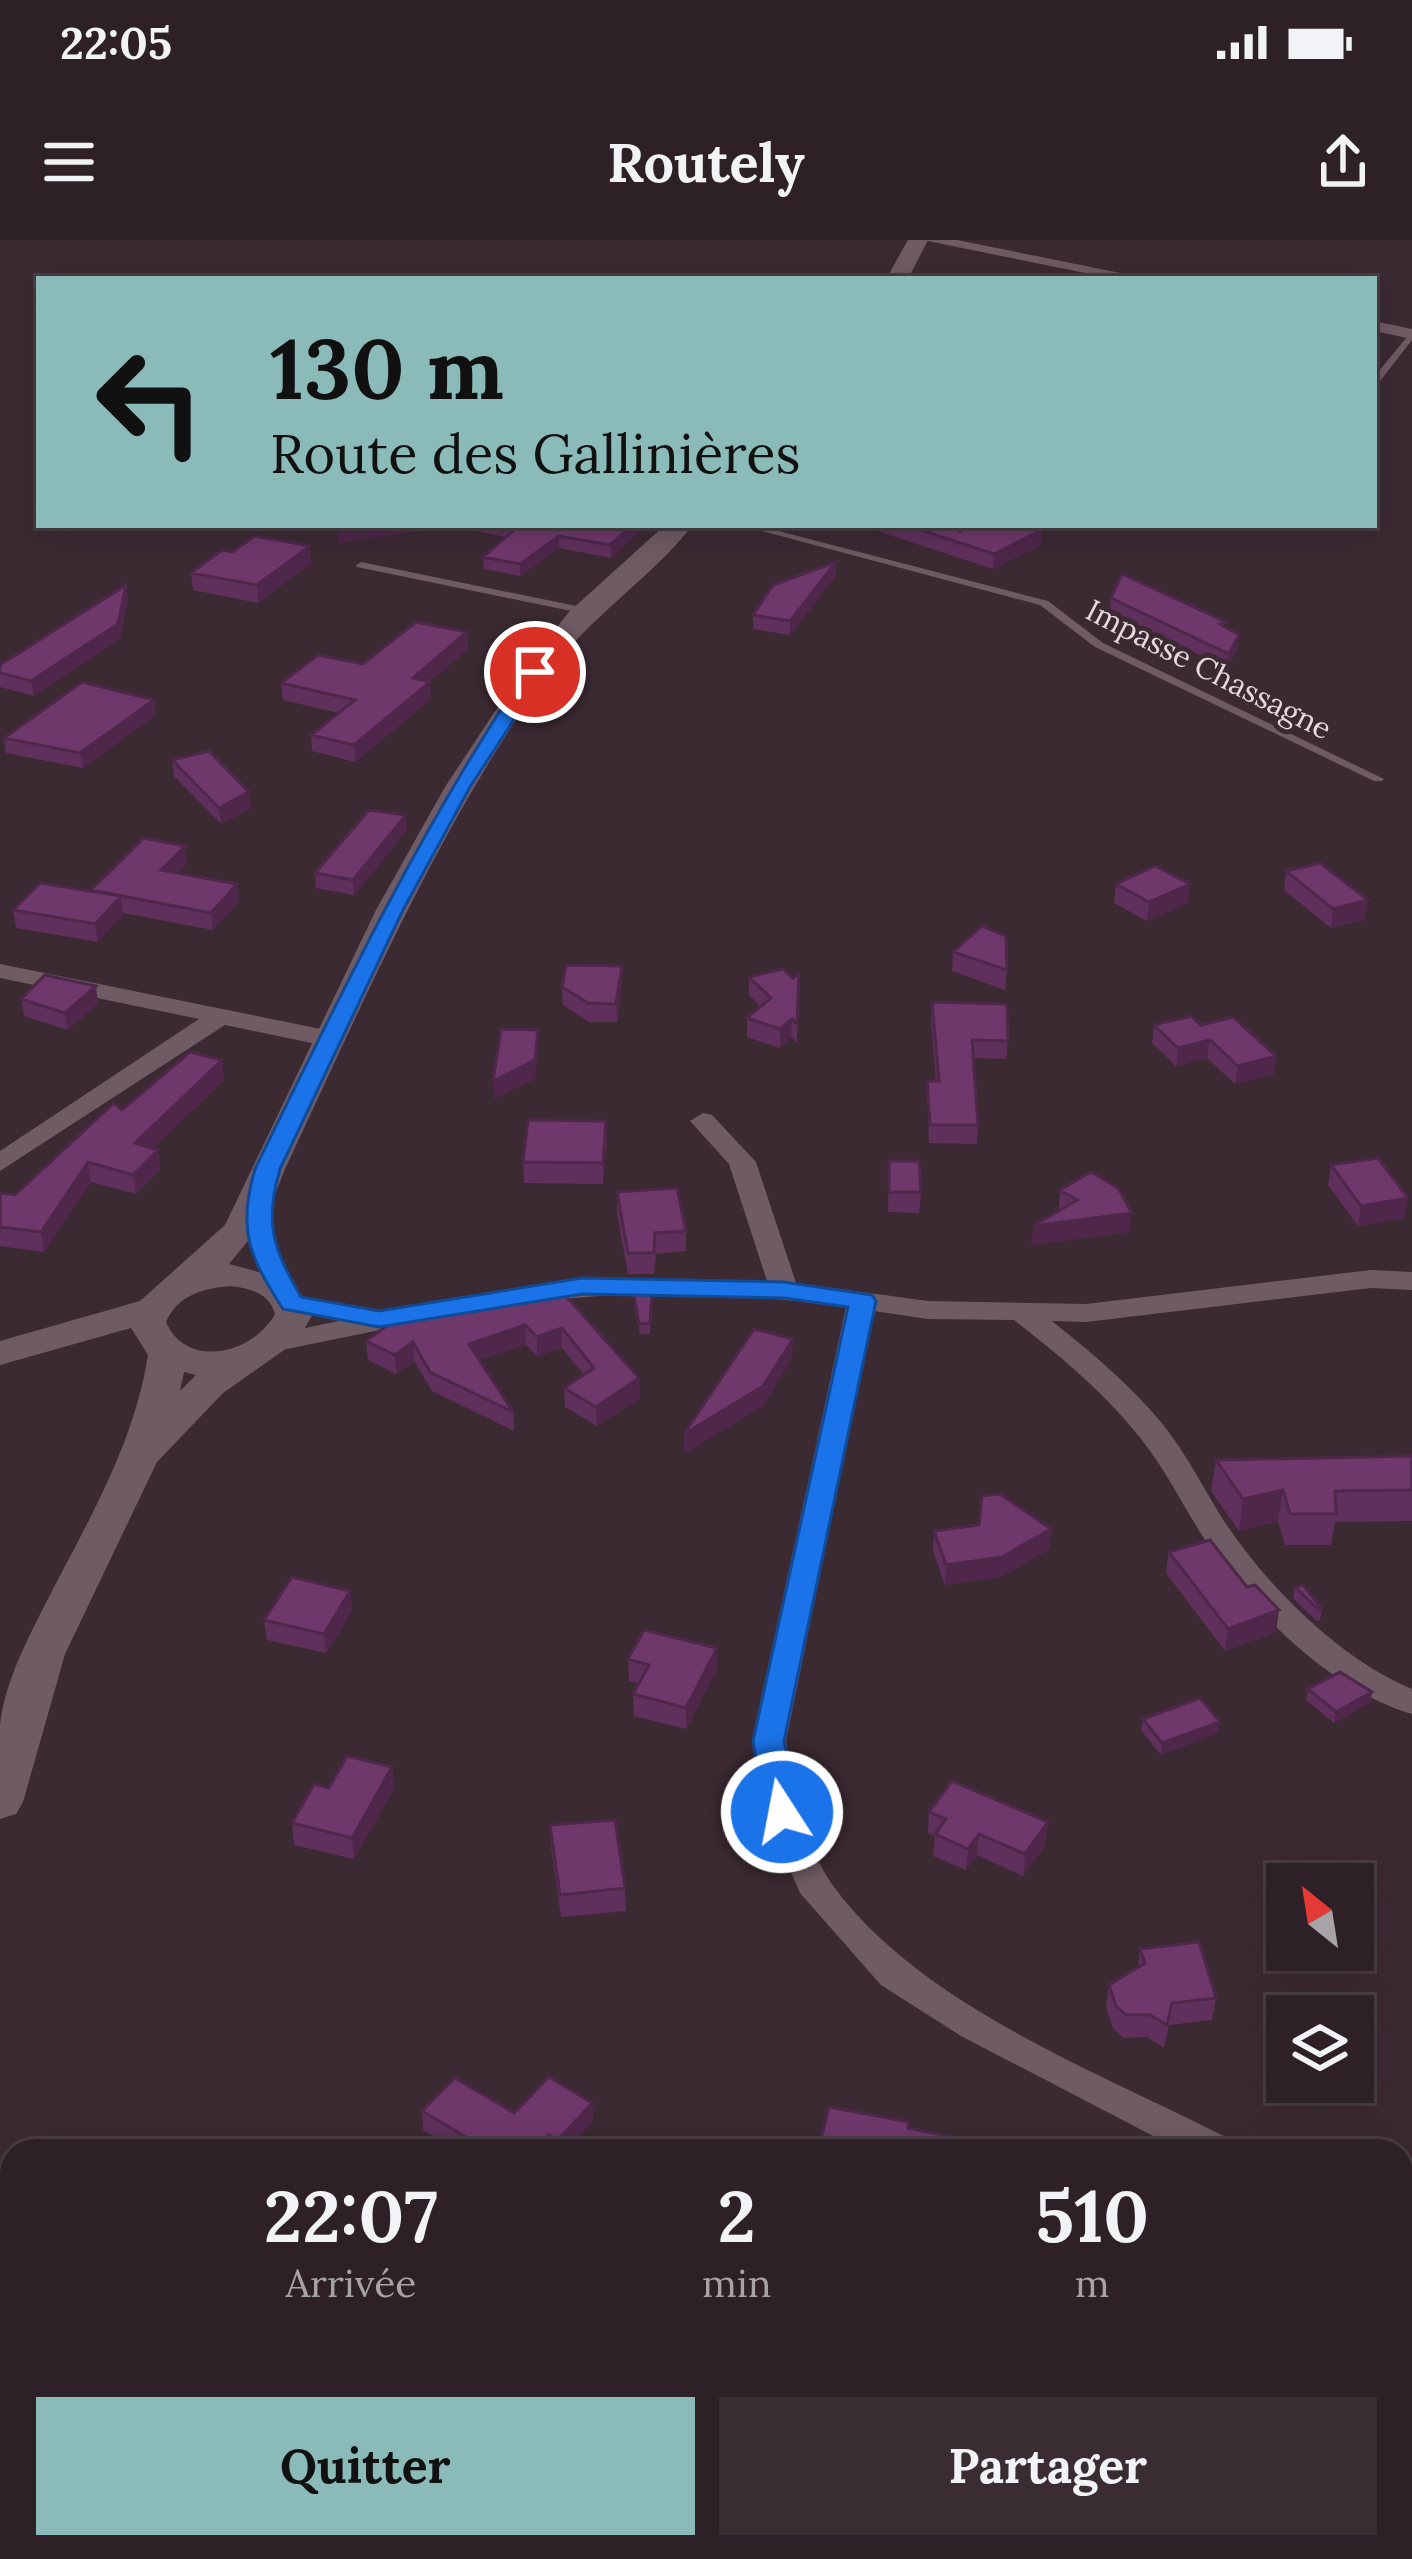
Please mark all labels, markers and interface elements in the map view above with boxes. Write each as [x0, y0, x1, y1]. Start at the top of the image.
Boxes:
text: 22:05 [60, 14, 172, 71]
text: Routely [607, 128, 805, 197]
icon: menu [36, 129, 102, 195]
icon: share [1310, 129, 1376, 195]
text: 130 m [270, 314, 504, 422]
icon: left [72, 324, 228, 480]
text: Route des Gallinières [270, 419, 801, 488]
street label: Impasse Chassagne [1079, 591, 1338, 748]
pin [484, 621, 586, 723]
icon: arrive [502, 639, 568, 705]
position arrow [719, 1749, 845, 1875]
north arrow [1266, 1863, 1374, 1971]
map controls [1266, 1863, 1374, 2103]
button: layers [1266, 1995, 1374, 2103]
text: 22:07 [264, 2170, 438, 2262]
text: 2 [717, 2170, 756, 2262]
text: 510 [1035, 2170, 1149, 2262]
text: Arrivée [286, 2258, 416, 2308]
text: min [702, 2258, 771, 2308]
text: m [1075, 2258, 1110, 2308]
button: Quitter [36, 2397, 695, 2535]
button: Partager [719, 2397, 1377, 2535]

